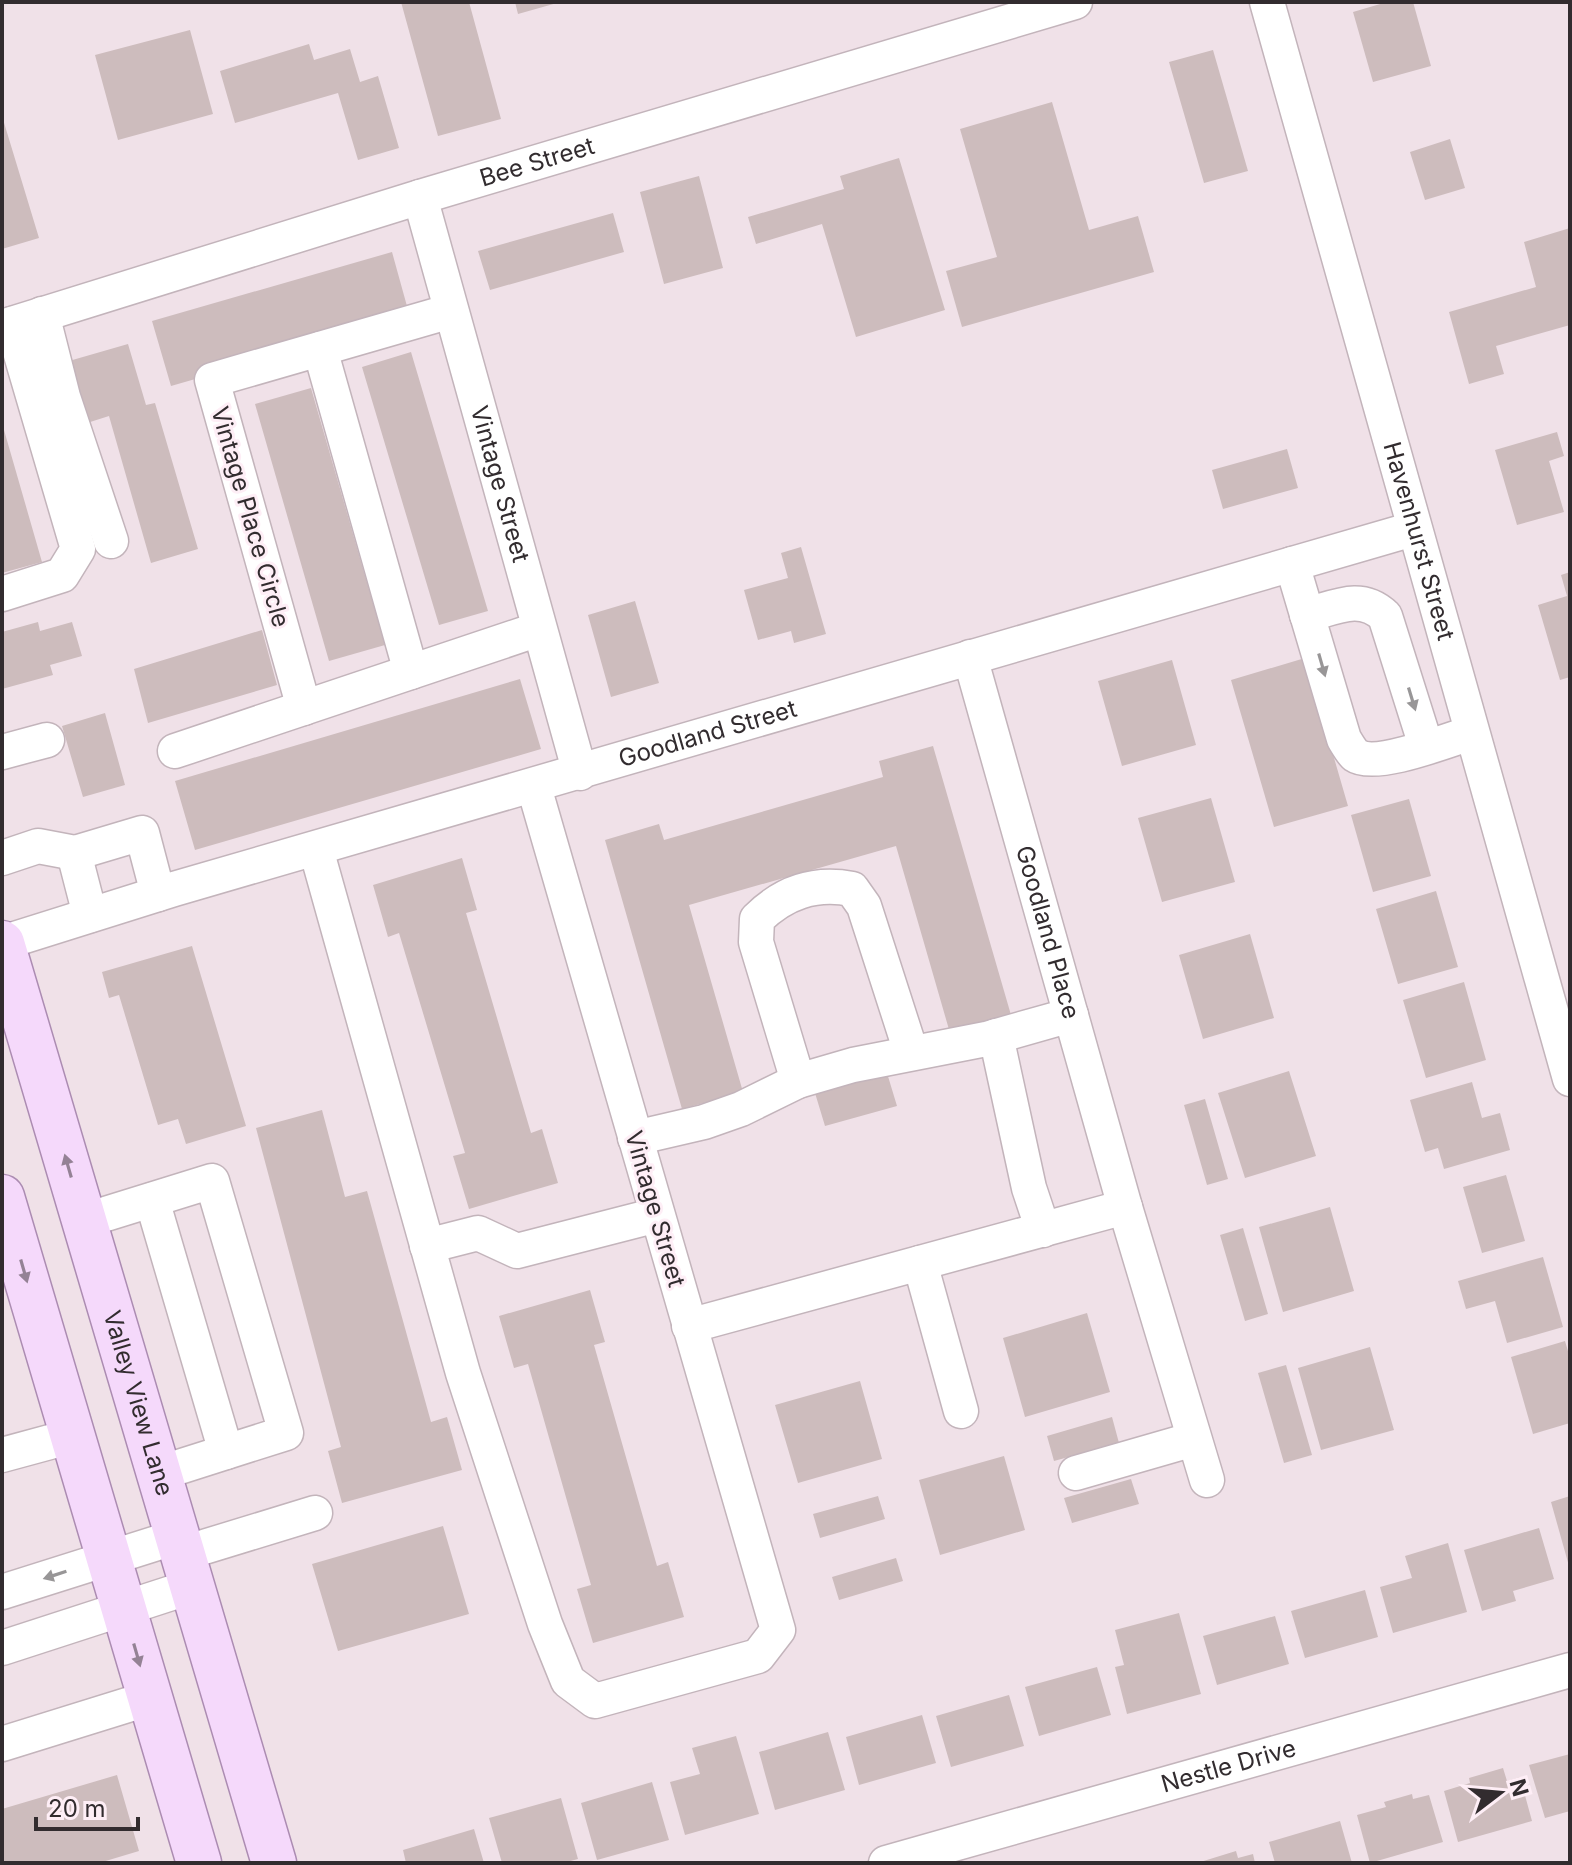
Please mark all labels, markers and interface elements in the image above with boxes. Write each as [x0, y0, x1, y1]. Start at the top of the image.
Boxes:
street label: Bee Street [476, 131, 598, 192]
street label: Vintage Street [465, 402, 536, 566]
street label: Vintage Place Circle [205, 403, 296, 630]
street label: Havenhurst Street [1377, 438, 1461, 644]
one-way arrow [1316, 654, 1329, 678]
one-way arrow [1406, 688, 1419, 712]
street label: Goodland Street [615, 694, 800, 773]
street label: Goodland Place [1010, 842, 1086, 1022]
street label: Vintage Street [619, 1127, 692, 1290]
one-way arrow [61, 1154, 73, 1179]
one-way arrow [18, 1260, 31, 1284]
street label: Valley View Lane [97, 1307, 180, 1499]
one-way arrow [43, 1569, 67, 1582]
one-way arrow [131, 1644, 144, 1668]
street label: Nestle Drive [1158, 1733, 1299, 1799]
north arrow [1460, 1753, 1540, 1833]
text: N [1504, 1776, 1534, 1799]
scale bar [36, 1781, 138, 1831]
text: 20 m [48, 1794, 106, 1823]

